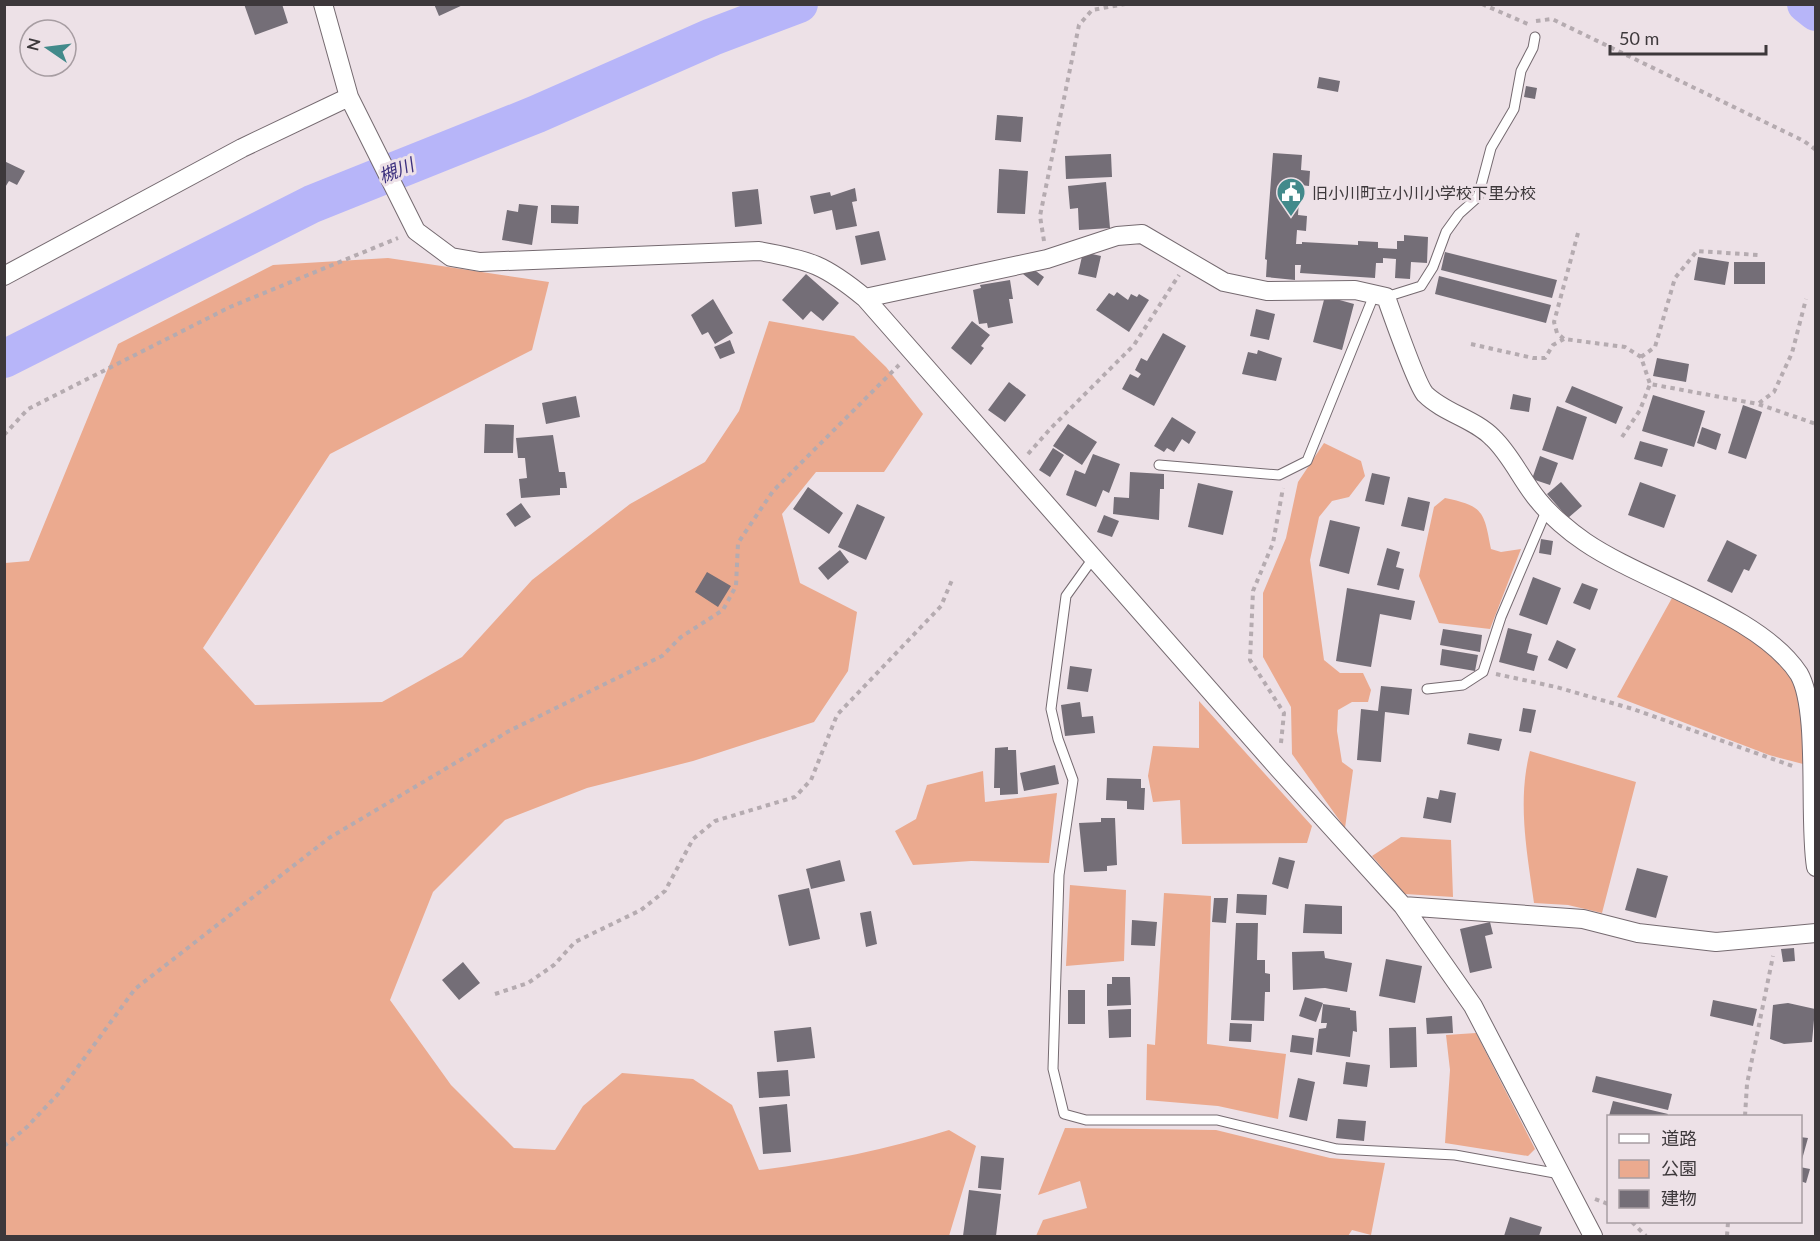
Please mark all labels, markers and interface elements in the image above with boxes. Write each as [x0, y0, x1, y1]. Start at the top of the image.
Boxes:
north arrow [18, 18, 78, 78]
scale bar [1610, 18, 1766, 56]
text: 50 m [1619, 27, 1659, 49]
text: N [22, 36, 44, 53]
water label: 槻川 [375, 152, 419, 187]
public building icon: 旧小川町立小川小学校下里分校 [1275, 176, 1307, 218]
place label: 旧小川町立小川小学校下里分校 [1312, 183, 1536, 202]
legend [1607, 1115, 1802, 1223]
text: 道路 [1661, 1127, 1697, 1149]
text: 公園 [1661, 1157, 1697, 1179]
text: 建物 [1661, 1187, 1697, 1209]

